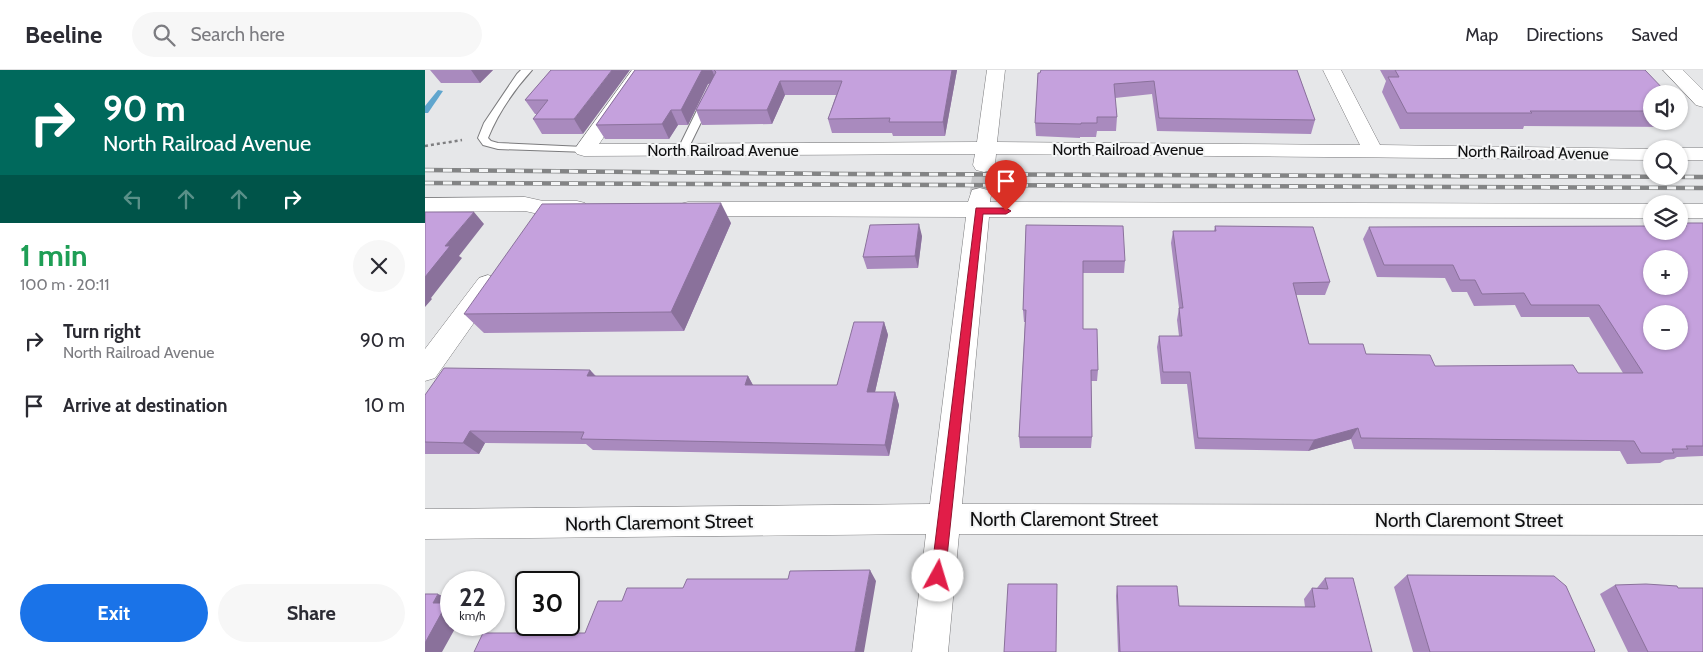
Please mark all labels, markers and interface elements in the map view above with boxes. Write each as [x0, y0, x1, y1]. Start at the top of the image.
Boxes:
search box [132, 12, 482, 57]
text: Beeline [25, 20, 102, 49]
icon: search [150, 21, 178, 49]
text: Search here [190, 23, 285, 46]
text: Map [1465, 24, 1498, 46]
text: Directions [1526, 24, 1603, 46]
text: Saved [1631, 24, 1678, 46]
map controls [1643, 85, 1688, 350]
button: sound [1643, 85, 1688, 130]
text: 90 m [103, 87, 186, 130]
icon: right [20, 90, 85, 155]
text: North Railroad Avenue [103, 130, 311, 157]
street label: North Railroad Avenue [1052, 140, 1204, 159]
button: search [1643, 140, 1688, 185]
street label: North Railroad Avenue [647, 141, 799, 160]
street label: North Railroad Avenue [1457, 142, 1609, 163]
pin [985, 160, 1027, 211]
icon: arrive [992, 167, 1020, 195]
icon: left [119, 185, 147, 213]
icon: ahead [172, 185, 200, 213]
icon: ahead [225, 185, 253, 213]
icon: right [278, 185, 306, 213]
button: layers [1643, 195, 1688, 240]
text: 1 min [20, 237, 88, 274]
button: close [353, 240, 405, 292]
button: + [1643, 250, 1688, 295]
text: 100 m · 20:11 [20, 275, 110, 294]
button: − [1643, 305, 1688, 350]
text: Turn right [63, 320, 141, 343]
icon: right [20, 327, 48, 355]
text: 90 m [360, 329, 405, 352]
text: North Railroad Avenue [63, 343, 215, 362]
icon: arrive [20, 392, 48, 420]
text: Arrive at destination [63, 394, 227, 417]
text: 10 m [365, 394, 405, 417]
street label: North Claremont Street [970, 508, 1159, 531]
street label: North Claremont Street [565, 509, 754, 536]
street label: North Claremont Street [1375, 509, 1564, 532]
position arrow [911, 549, 963, 601]
speed limit sign: 30 [515, 571, 580, 636]
text: 22 [459, 582, 486, 612]
button: Exit [20, 584, 208, 642]
button: Share [218, 584, 405, 642]
text: km/h [459, 608, 486, 623]

